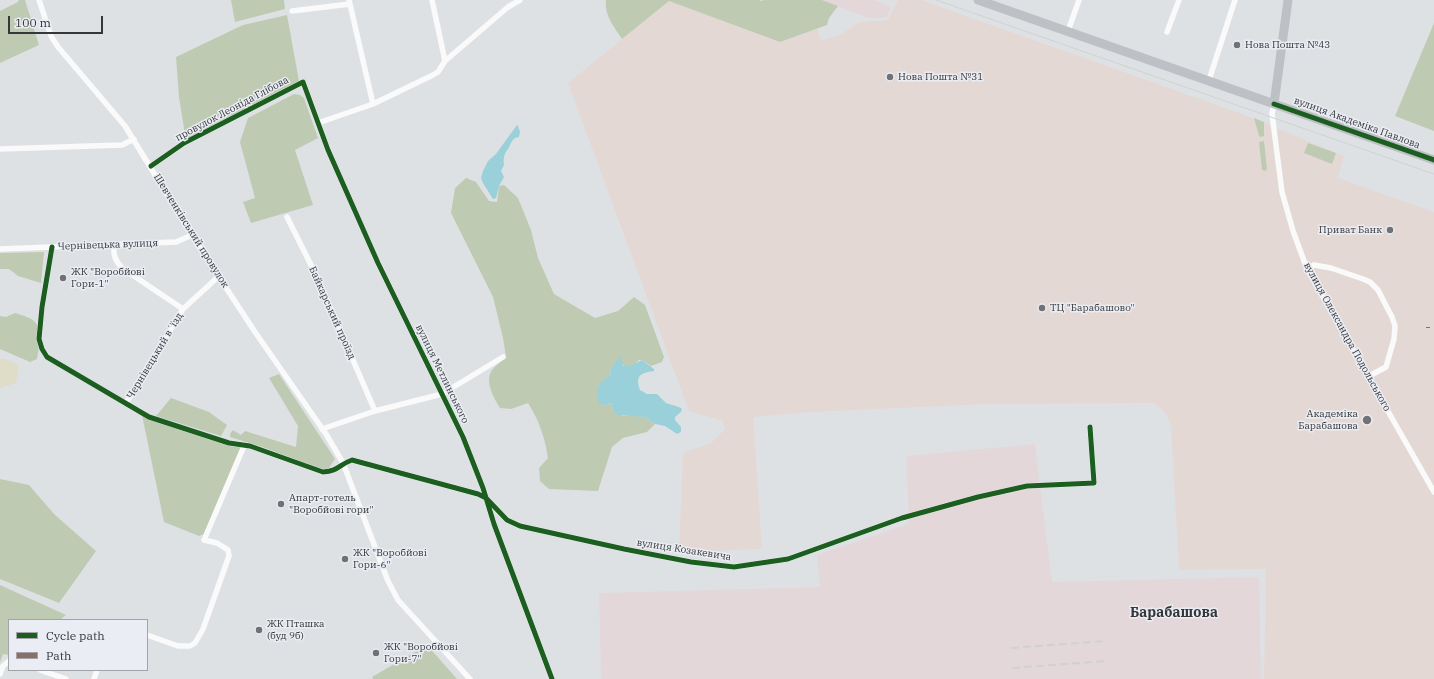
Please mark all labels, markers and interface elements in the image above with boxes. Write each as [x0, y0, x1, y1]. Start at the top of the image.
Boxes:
scale bar [10, 8, 105, 34]
text: 100 m [15, 15, 51, 30]
place label: Нова Пошта №43 [1245, 39, 1330, 51]
marker: Нова Пошта №43 [1232, 40, 1242, 50]
place label: Нова Пошта №31 [898, 71, 983, 83]
marker: Нова Пошта №31 [885, 72, 895, 82]
street label: провулок Леоніда Глібова [173, 74, 291, 144]
street label: вулиця Академіка Павлова [1292, 95, 1422, 151]
street label: Шевченківський провулок [151, 172, 231, 290]
place label: Приват Банк [1319, 224, 1382, 236]
marker: Приват Банк [1385, 225, 1395, 235]
street label: Чернівецька вулиця [58, 237, 158, 253]
street label: вулиця Олександра Подольського [1301, 260, 1393, 414]
street label: Байкарський проїзд [306, 265, 358, 361]
place label: ЖК "Воробйові Гори-1" [71, 266, 145, 290]
marker: ЖК "Воробйові Гори-1" [58, 273, 68, 283]
place label: ТЦ "Барабашово" [1050, 302, 1135, 314]
marker: ТЦ "Барабашово" [1037, 303, 1047, 313]
street label: Чернівецький вʼїзд [124, 311, 186, 401]
street label: вулиця Метлинського [413, 323, 471, 425]
place label: Академіка Барабашова [1298, 408, 1358, 432]
marker: Академіка Барабашова [1361, 414, 1373, 426]
place label: Апарт-готель "Воробйові гори" [289, 492, 374, 516]
marker: Апарт-готель "Воробйові гори" [276, 499, 286, 509]
street label: вулиця Козакевича [636, 537, 732, 563]
place label: ЖК "Воробйові Гори-6" [353, 547, 427, 570]
marker: ЖК "Воробйові Гори-6" [340, 554, 350, 564]
district label: Барабашова [1130, 605, 1218, 621]
place label: ЖК Пташка (буд 9б) [267, 618, 325, 642]
legend [8, 619, 148, 671]
marker: ЖК Пташка (буд 9б) [254, 625, 264, 635]
text: Cycle path [46, 628, 105, 643]
place label: ЖК "Воробйові Гори-7" [384, 641, 458, 664]
text: Path [46, 648, 71, 663]
marker: ЖК "Воробйові Гори-7" [371, 648, 381, 658]

